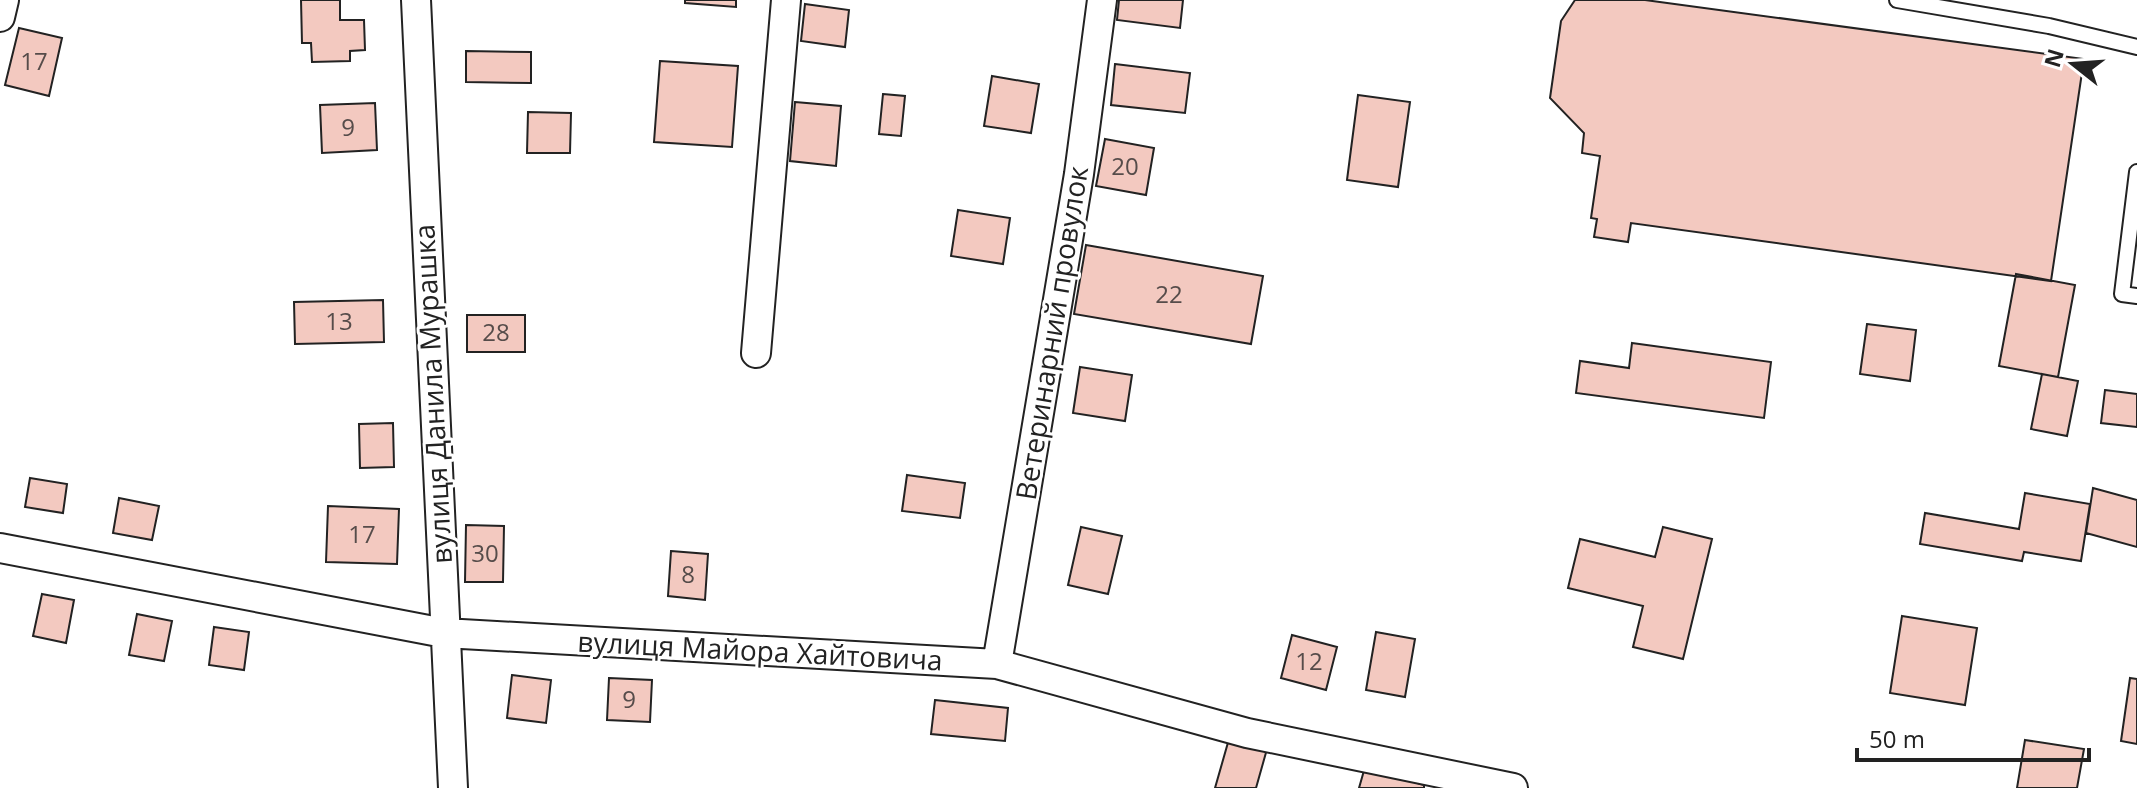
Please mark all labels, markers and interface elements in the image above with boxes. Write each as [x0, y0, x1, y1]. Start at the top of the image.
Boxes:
north arrow [2033, 24, 2113, 104]
house number: 17 [20, 44, 48, 77]
text: N [2036, 45, 2070, 71]
house number: 9 [341, 110, 355, 143]
house number: 20 [1111, 149, 1139, 182]
street label: Ветеринарний провулок [1006, 163, 1096, 502]
street label: вулиця Данила Мурашка [404, 223, 460, 565]
house number: 22 [1155, 277, 1183, 310]
house number: 13 [325, 304, 353, 337]
house number: 28 [482, 315, 510, 348]
house number: 17 [348, 517, 376, 550]
house number: 30 [471, 536, 499, 569]
house number: 8 [681, 557, 695, 590]
street label: вулиця Майора Хайтовича [577, 621, 944, 679]
house number: 12 [1295, 644, 1323, 677]
house number: 9 [622, 682, 636, 715]
scale bar [1857, 712, 2089, 762]
text: 50 m [1869, 722, 1925, 755]

